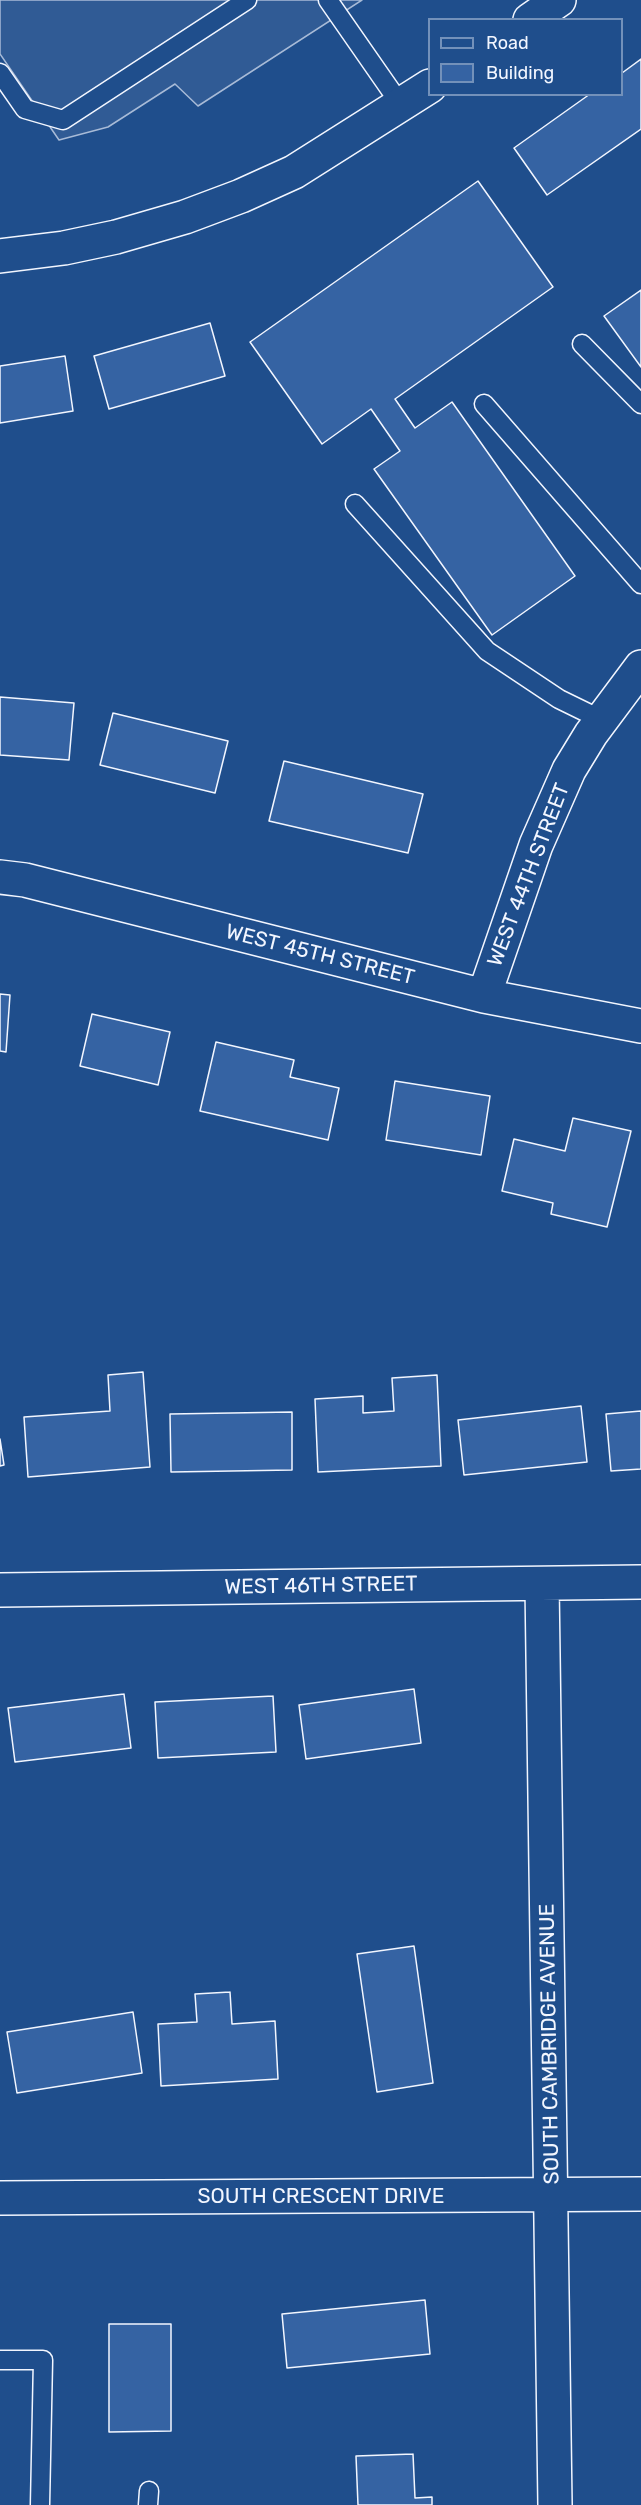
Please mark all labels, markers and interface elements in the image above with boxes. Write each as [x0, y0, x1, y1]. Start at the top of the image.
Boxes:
legend [428, 18, 623, 96]
text: Road [486, 32, 529, 54]
text: Building [486, 62, 554, 84]
street label: WEST 44TH STREET [482, 780, 576, 970]
street label: WEST 45TH STREET [223, 919, 417, 991]
street label: WEST 46TH STREET [224, 1572, 418, 1600]
street label: SOUTH CAMBRIDGE AVENUE [535, 1903, 565, 2185]
street label: SOUTH CRESCENT DRIVE [198, 2184, 444, 2210]

